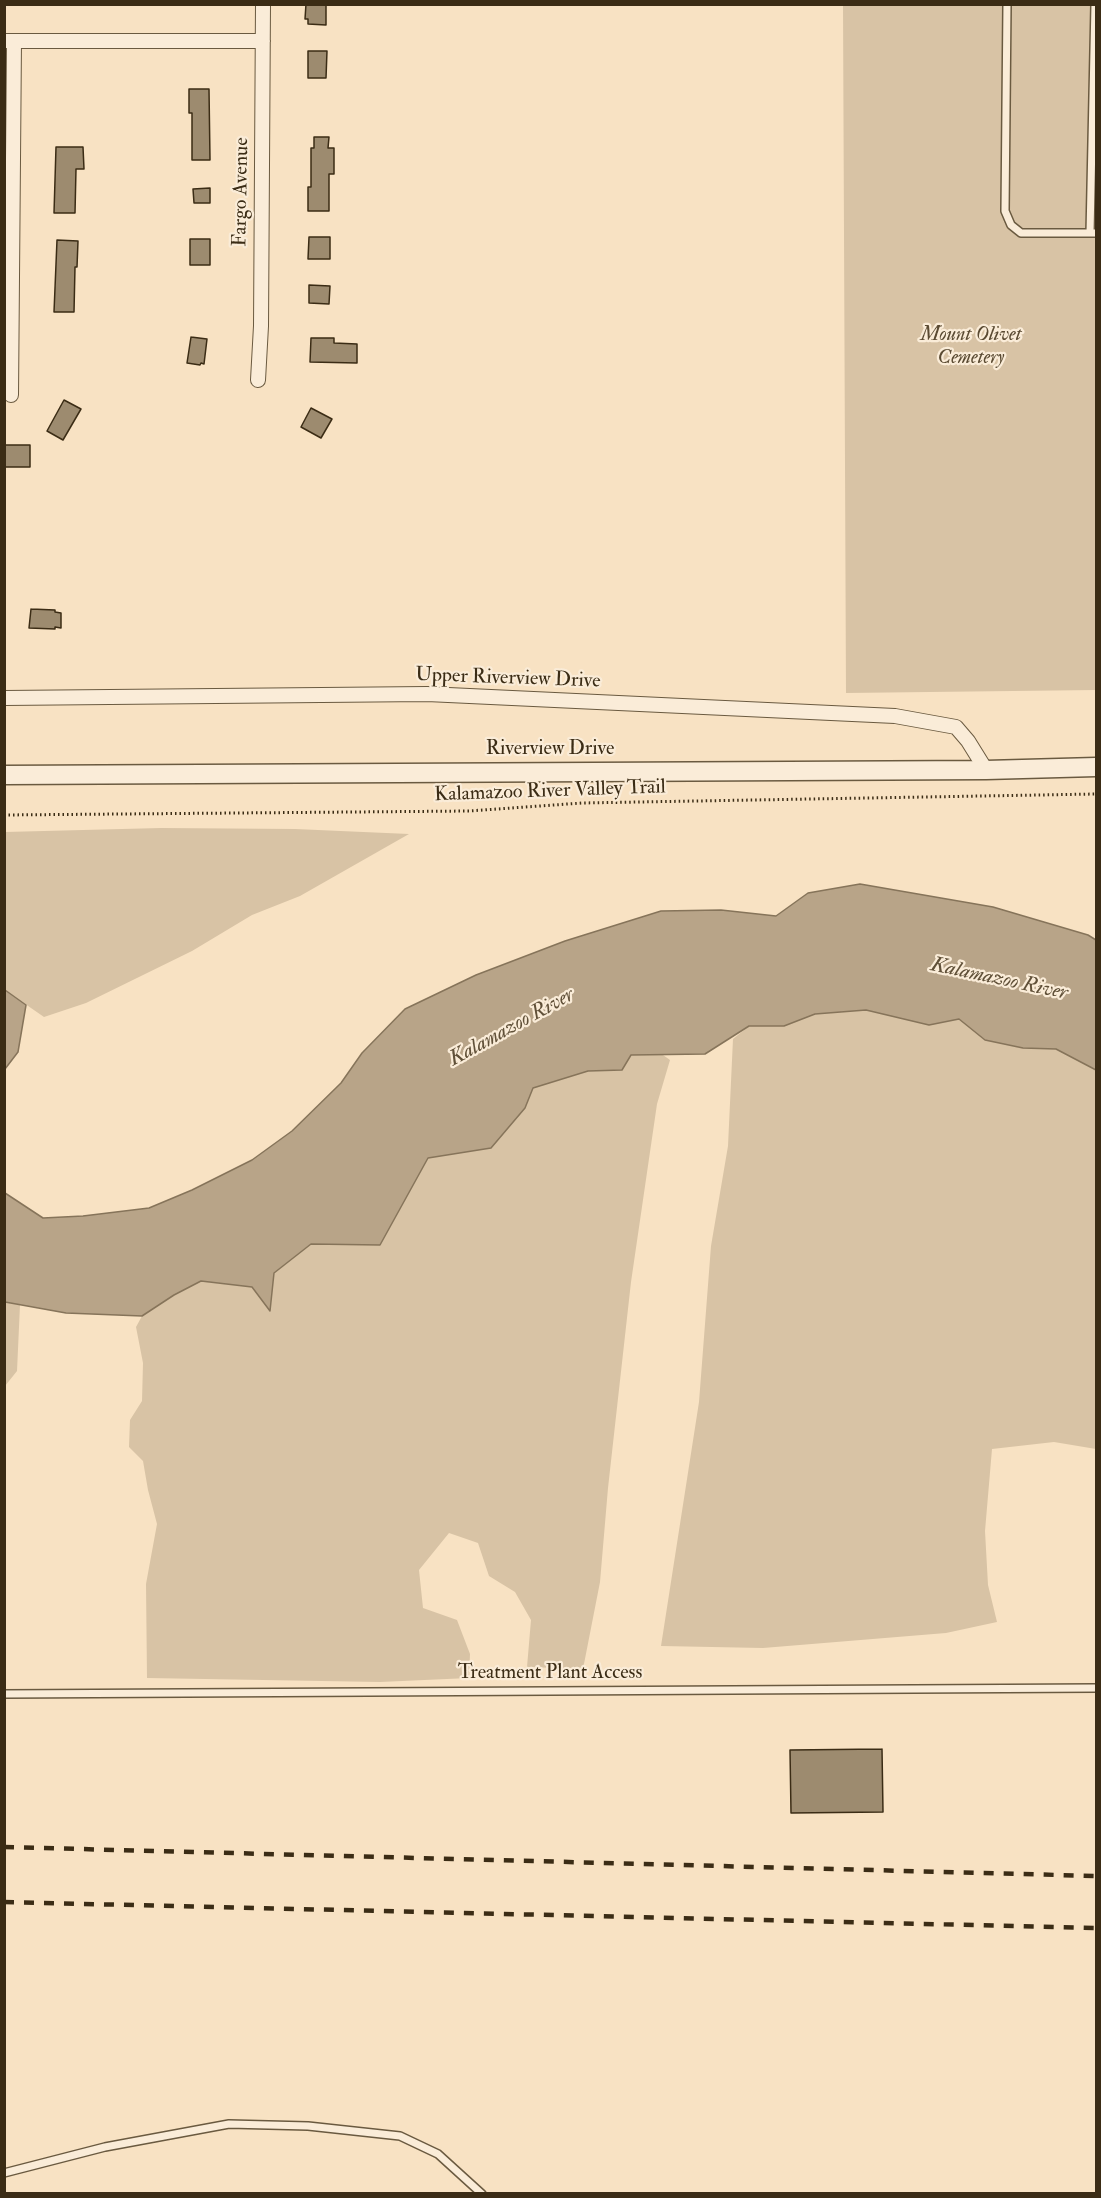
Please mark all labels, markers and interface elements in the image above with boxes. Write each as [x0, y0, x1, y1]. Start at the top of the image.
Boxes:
street label: Fargo Avenue [229, 137, 255, 247]
park label: Mount Olivet Cemetery [920, 324, 1022, 371]
street label: Upper Riverview Drive [415, 664, 601, 694]
street label: Riverview Drive [486, 738, 614, 762]
street label: Kalamazoo River Valley Trail [434, 776, 666, 808]
water label: Kalamazoo River [928, 953, 1070, 1007]
water label: Kalamazoo River [445, 983, 579, 1073]
street label: Treatment Plant Access [458, 1662, 642, 1686]

